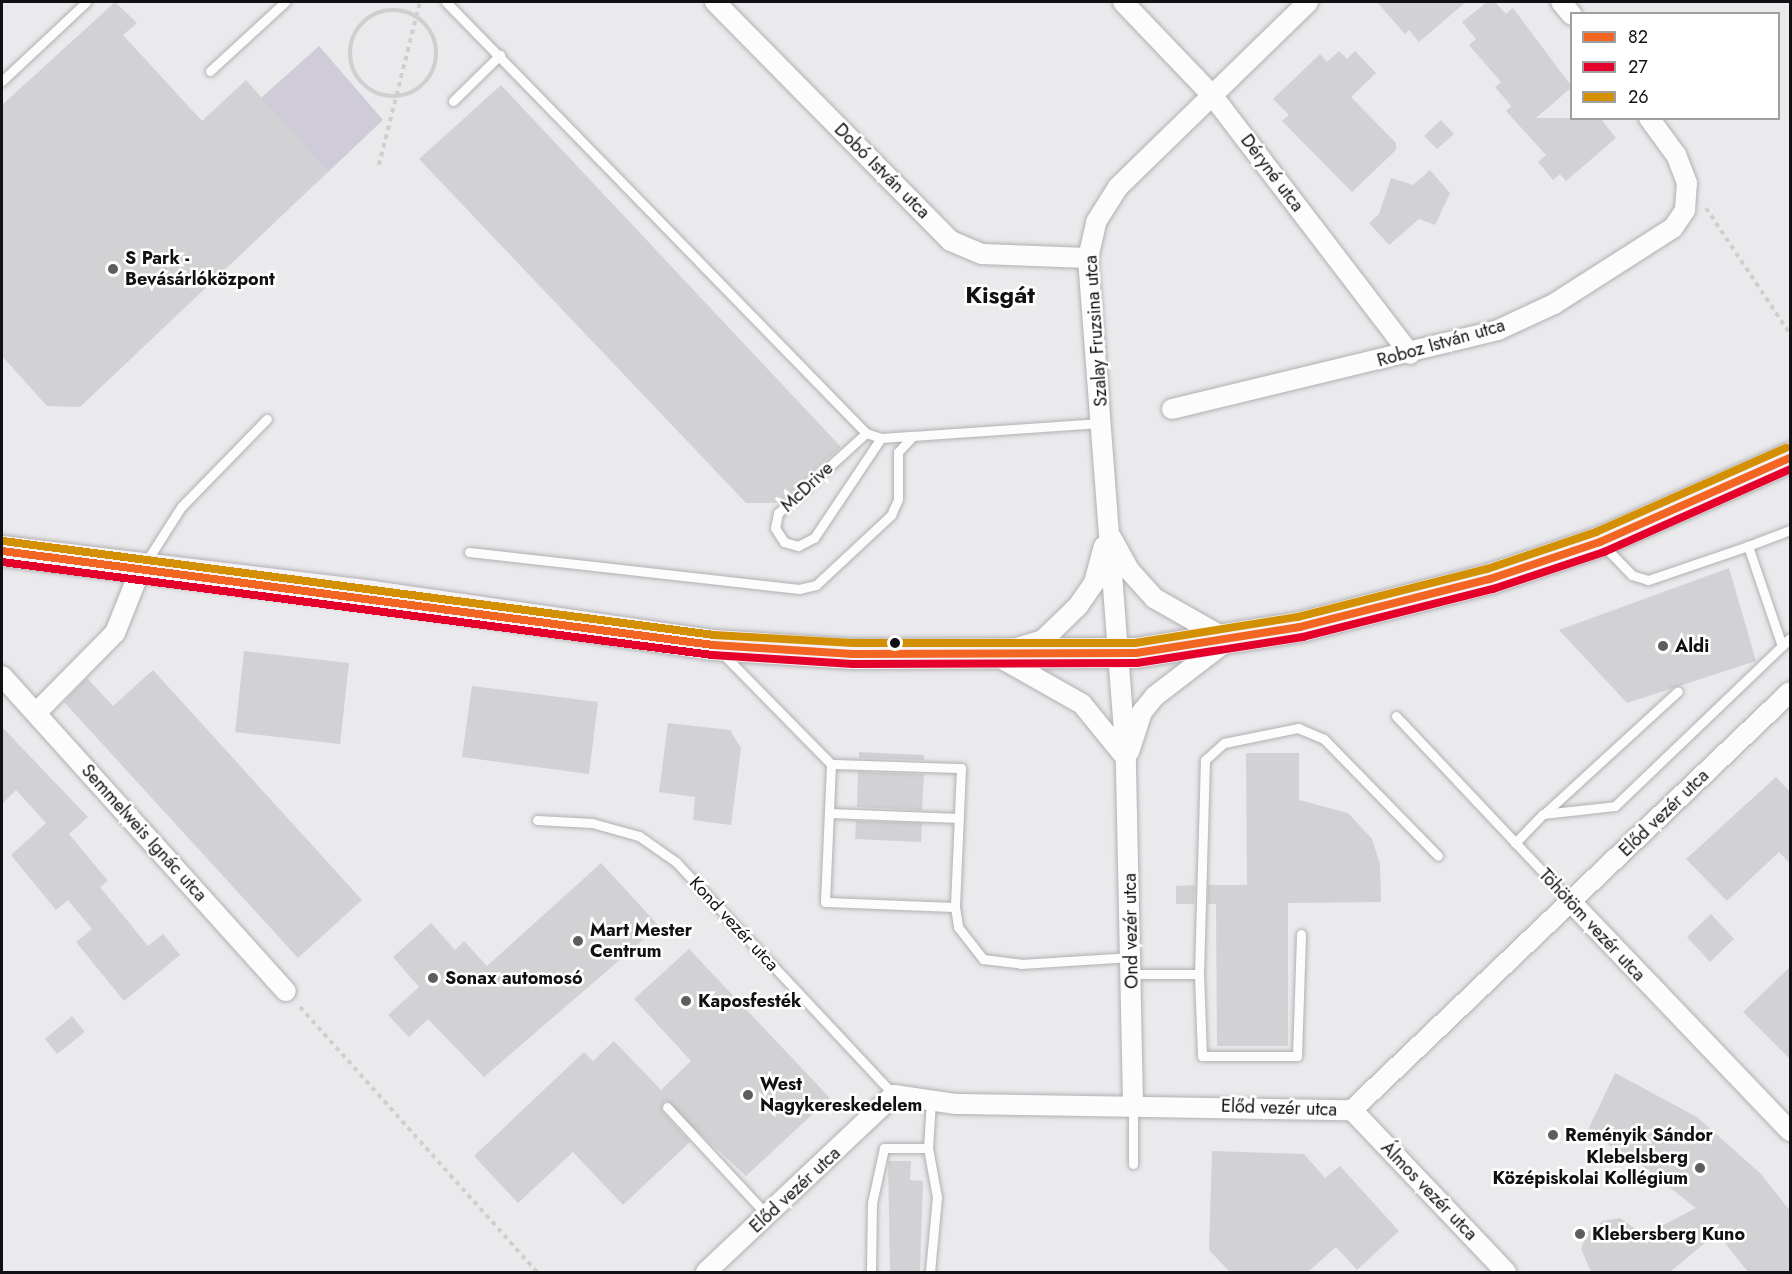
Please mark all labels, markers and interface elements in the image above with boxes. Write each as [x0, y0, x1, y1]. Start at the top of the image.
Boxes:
legend [1570, 12, 1780, 120]
text: 82 [1628, 24, 1648, 50]
text: 27 [1628, 54, 1648, 80]
text: 26 [1628, 84, 1649, 110]
street label: Dobó István utca [830, 119, 934, 223]
street label: Déryné utca [1236, 130, 1308, 216]
place label: S Park - Bevásárlóközpont [125, 248, 275, 290]
street label: Szalay Fruzsina utca [1080, 255, 1112, 407]
marker: S Park - Bevásárlóközpont [106, 262, 120, 276]
district label: Kisgát [965, 281, 1035, 309]
street label: Roboz István utca [1375, 314, 1507, 372]
street label: McDrive [777, 458, 837, 516]
place label: Aldi [1675, 635, 1709, 657]
unlabelled marker [889, 637, 901, 649]
marker: Aldi [1656, 639, 1670, 653]
street label: Semmelweis Ignác utca [77, 760, 211, 906]
street label: Előd vezér utca [1615, 765, 1713, 861]
street label: Töhötöm vezér utca [1534, 864, 1650, 986]
street label: Kond vezér utca [685, 872, 783, 976]
street label: Ond vezér utca [1119, 873, 1143, 989]
place label: Mart Mester Centrum [590, 920, 692, 962]
marker: Mart Mester Centrum [571, 934, 585, 948]
place label: Sonax automosó [445, 967, 583, 989]
marker: Sonax automosó [426, 971, 440, 985]
place label: Kaposfesték [698, 990, 801, 1012]
marker: Kaposfesték [679, 994, 693, 1008]
place label: West Nagykereskedelem [760, 1074, 922, 1116]
marker: West Nagykereskedelem [741, 1088, 755, 1102]
street label: Előd vezér utca [1221, 1095, 1337, 1121]
place label: Reményik Sándor [1565, 1124, 1713, 1146]
marker: Reményik Sándor [1546, 1128, 1560, 1142]
street label: Álmos vezér utca [1376, 1137, 1482, 1245]
street label: Előd vezér utca [745, 1143, 845, 1237]
place label: Klebelsberg Középiskolai Kollégium [1492, 1147, 1688, 1190]
marker: Klebelsberg Középiskolai Kollégium [1693, 1161, 1707, 1175]
place label: Klebersberg Kuno [1592, 1223, 1745, 1245]
marker: Klebersberg Kuno [1573, 1227, 1587, 1241]

